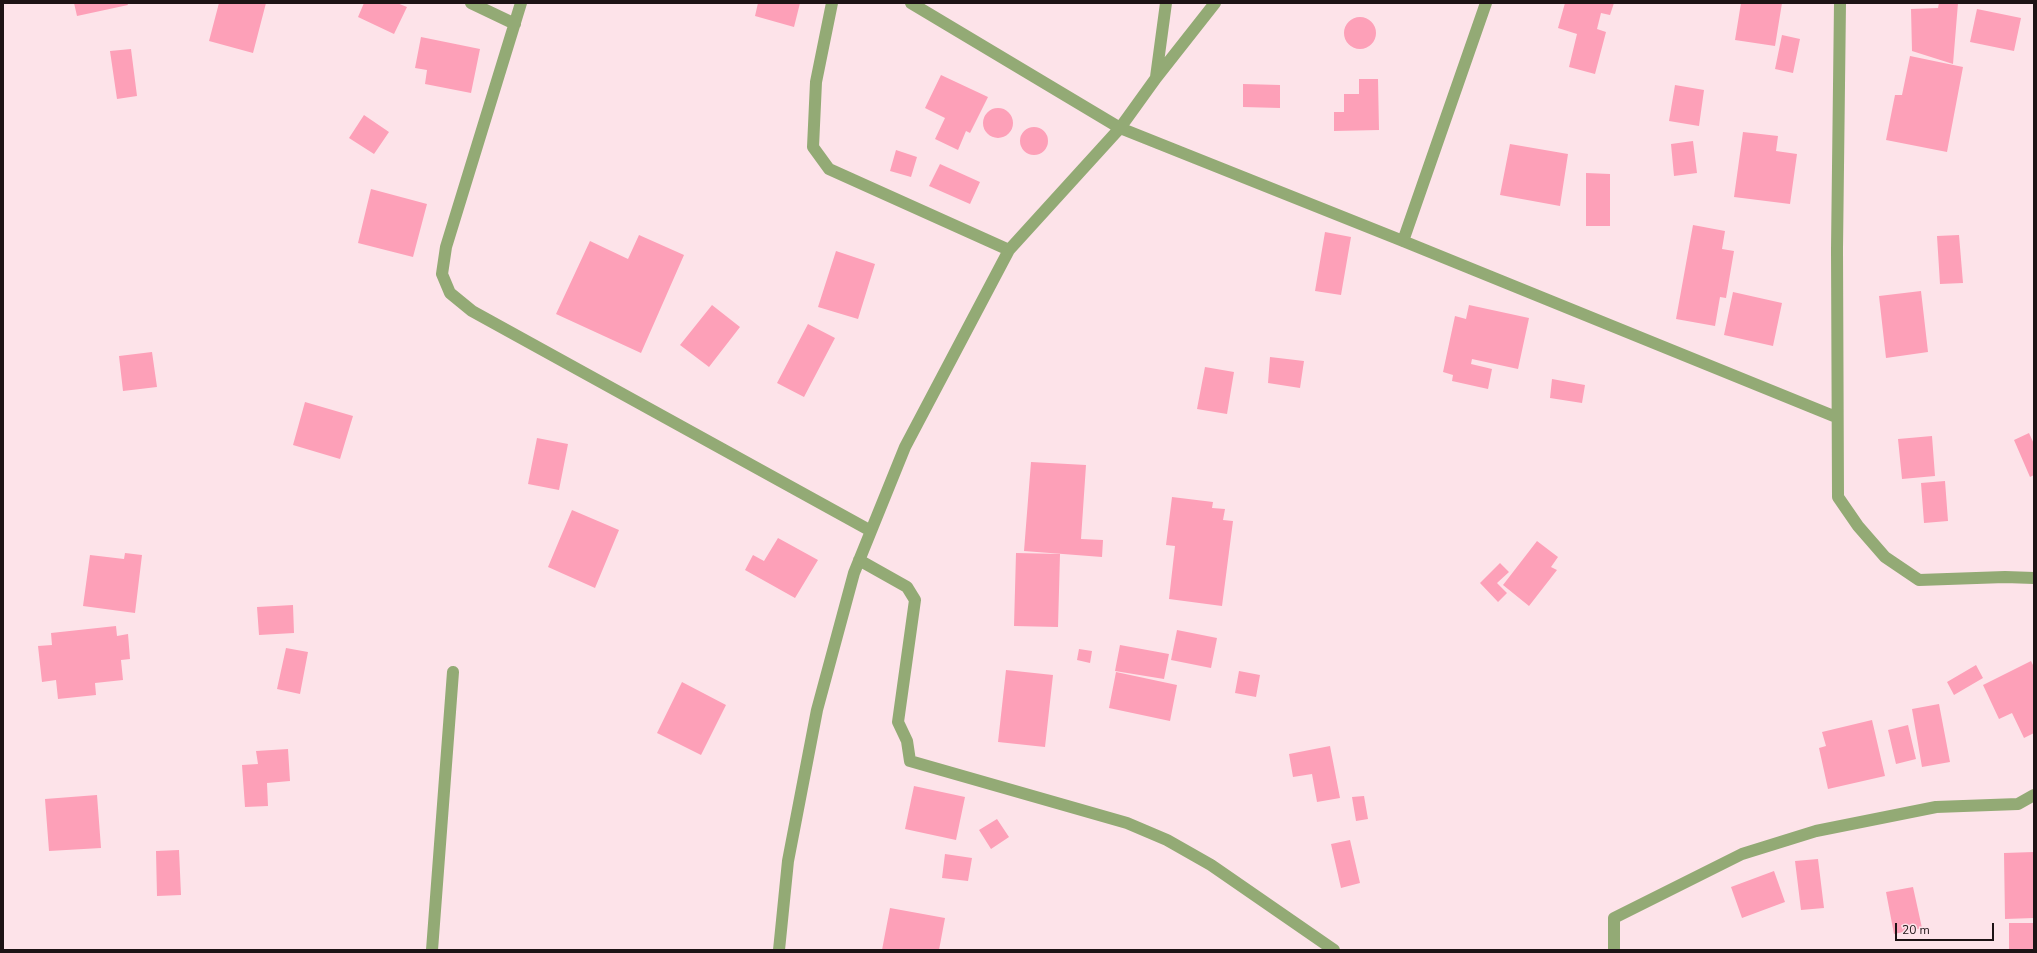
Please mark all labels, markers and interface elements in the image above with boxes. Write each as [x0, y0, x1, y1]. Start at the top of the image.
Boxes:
scale bar [1897, 915, 1996, 941]
text: 20 m [1902, 922, 1930, 938]

